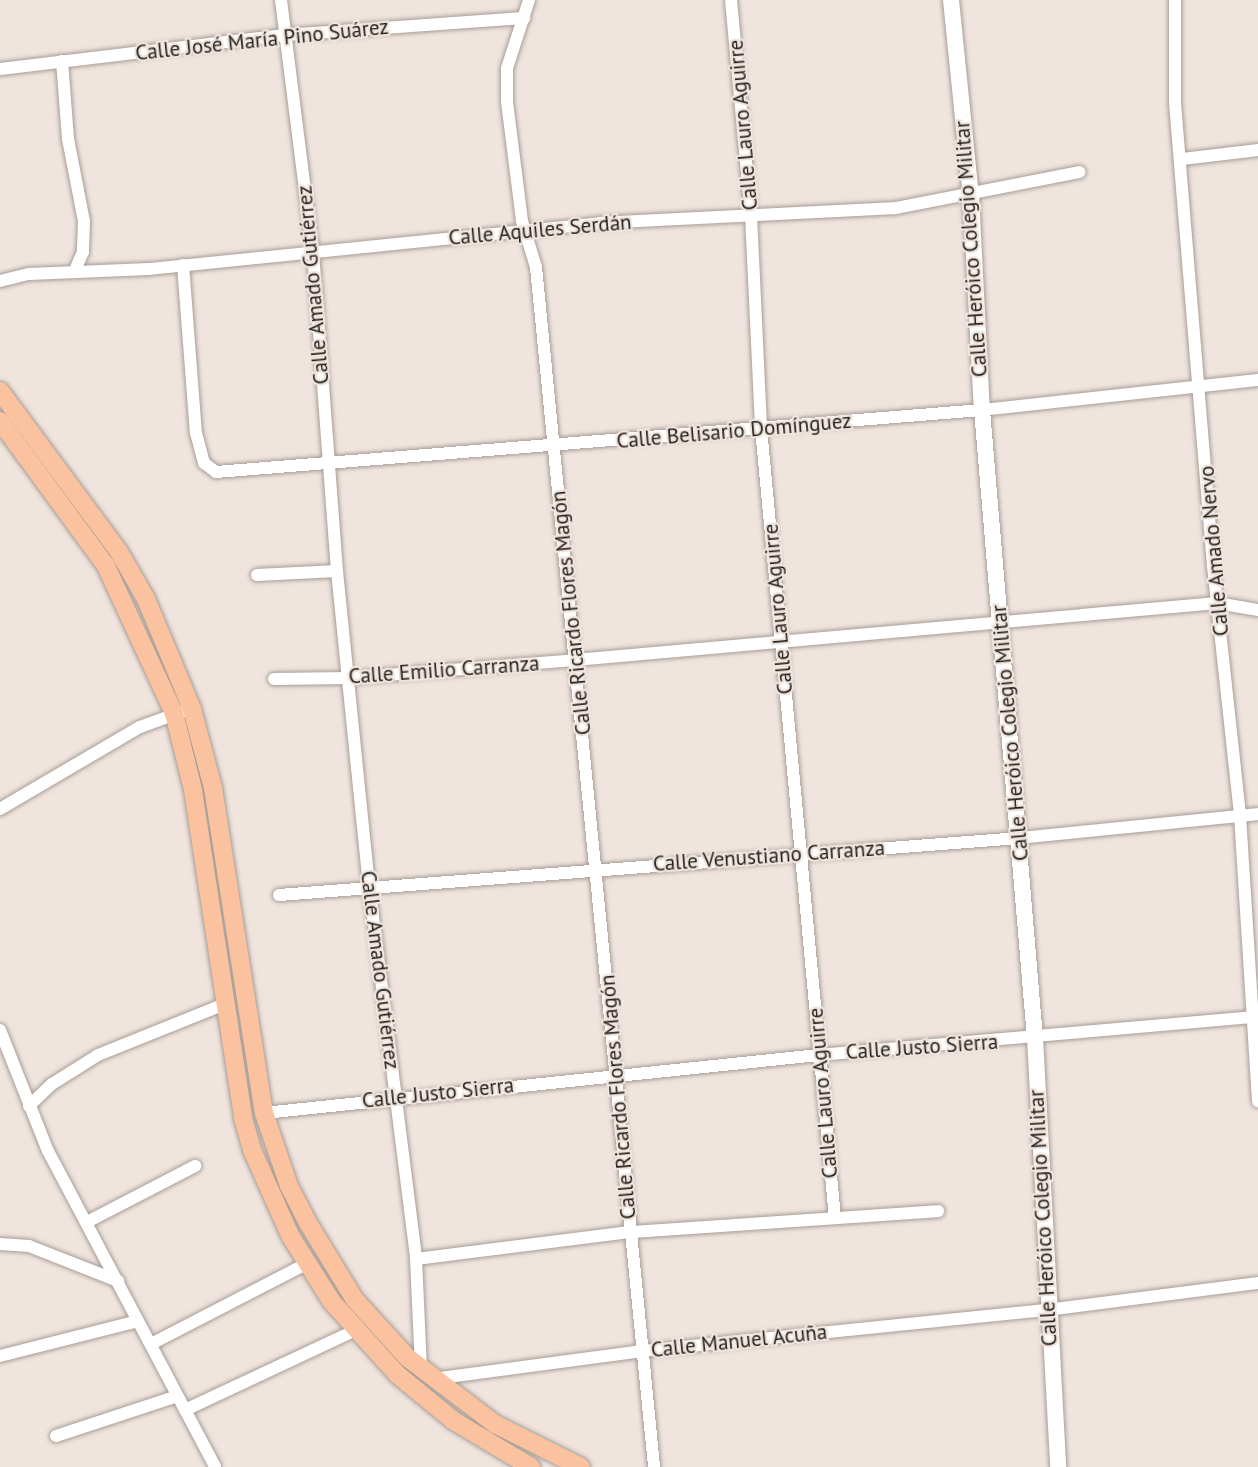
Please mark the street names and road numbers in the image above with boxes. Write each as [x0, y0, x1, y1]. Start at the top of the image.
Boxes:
street label: Calle José María Pino Suárez [134, 14, 390, 66]
street label: Calle Lauro Aguirre [723, 38, 763, 212]
street label: Calle Heróico Colegio Militar [949, 120, 993, 378]
street label: Calle Amado Gutiérrez [292, 184, 334, 386]
street label: Calle Aquiles Serdán [447, 209, 633, 251]
street label: Calle Belisario Domínguez [615, 408, 853, 454]
street label: Calle Amado Nervo [1194, 464, 1234, 638]
street label: Calle Ricardo Flores Magón [546, 490, 596, 736]
street label: Calle Lauro Aguirre [758, 522, 798, 696]
street label: Calle Heróico Colegio Militar [986, 604, 1034, 862]
street label: Calle Emilio Carranza [348, 651, 540, 689]
street label: Calle Venustiano Carranza [652, 835, 886, 877]
street label: Calle Amado Gutiérrez [355, 869, 405, 1071]
street label: Calle Ricardo Flores Magón [595, 974, 641, 1220]
street label: Calle Lauro Aguirre [803, 1006, 843, 1180]
street label: Calle Justo Sierra [845, 1029, 999, 1065]
street label: Calle Justo Sierra [361, 1072, 515, 1114]
street label: Calle Heróico Colegio Militar [1024, 1089, 1062, 1347]
street label: Calle Manuel Acuña [649, 1319, 829, 1363]

